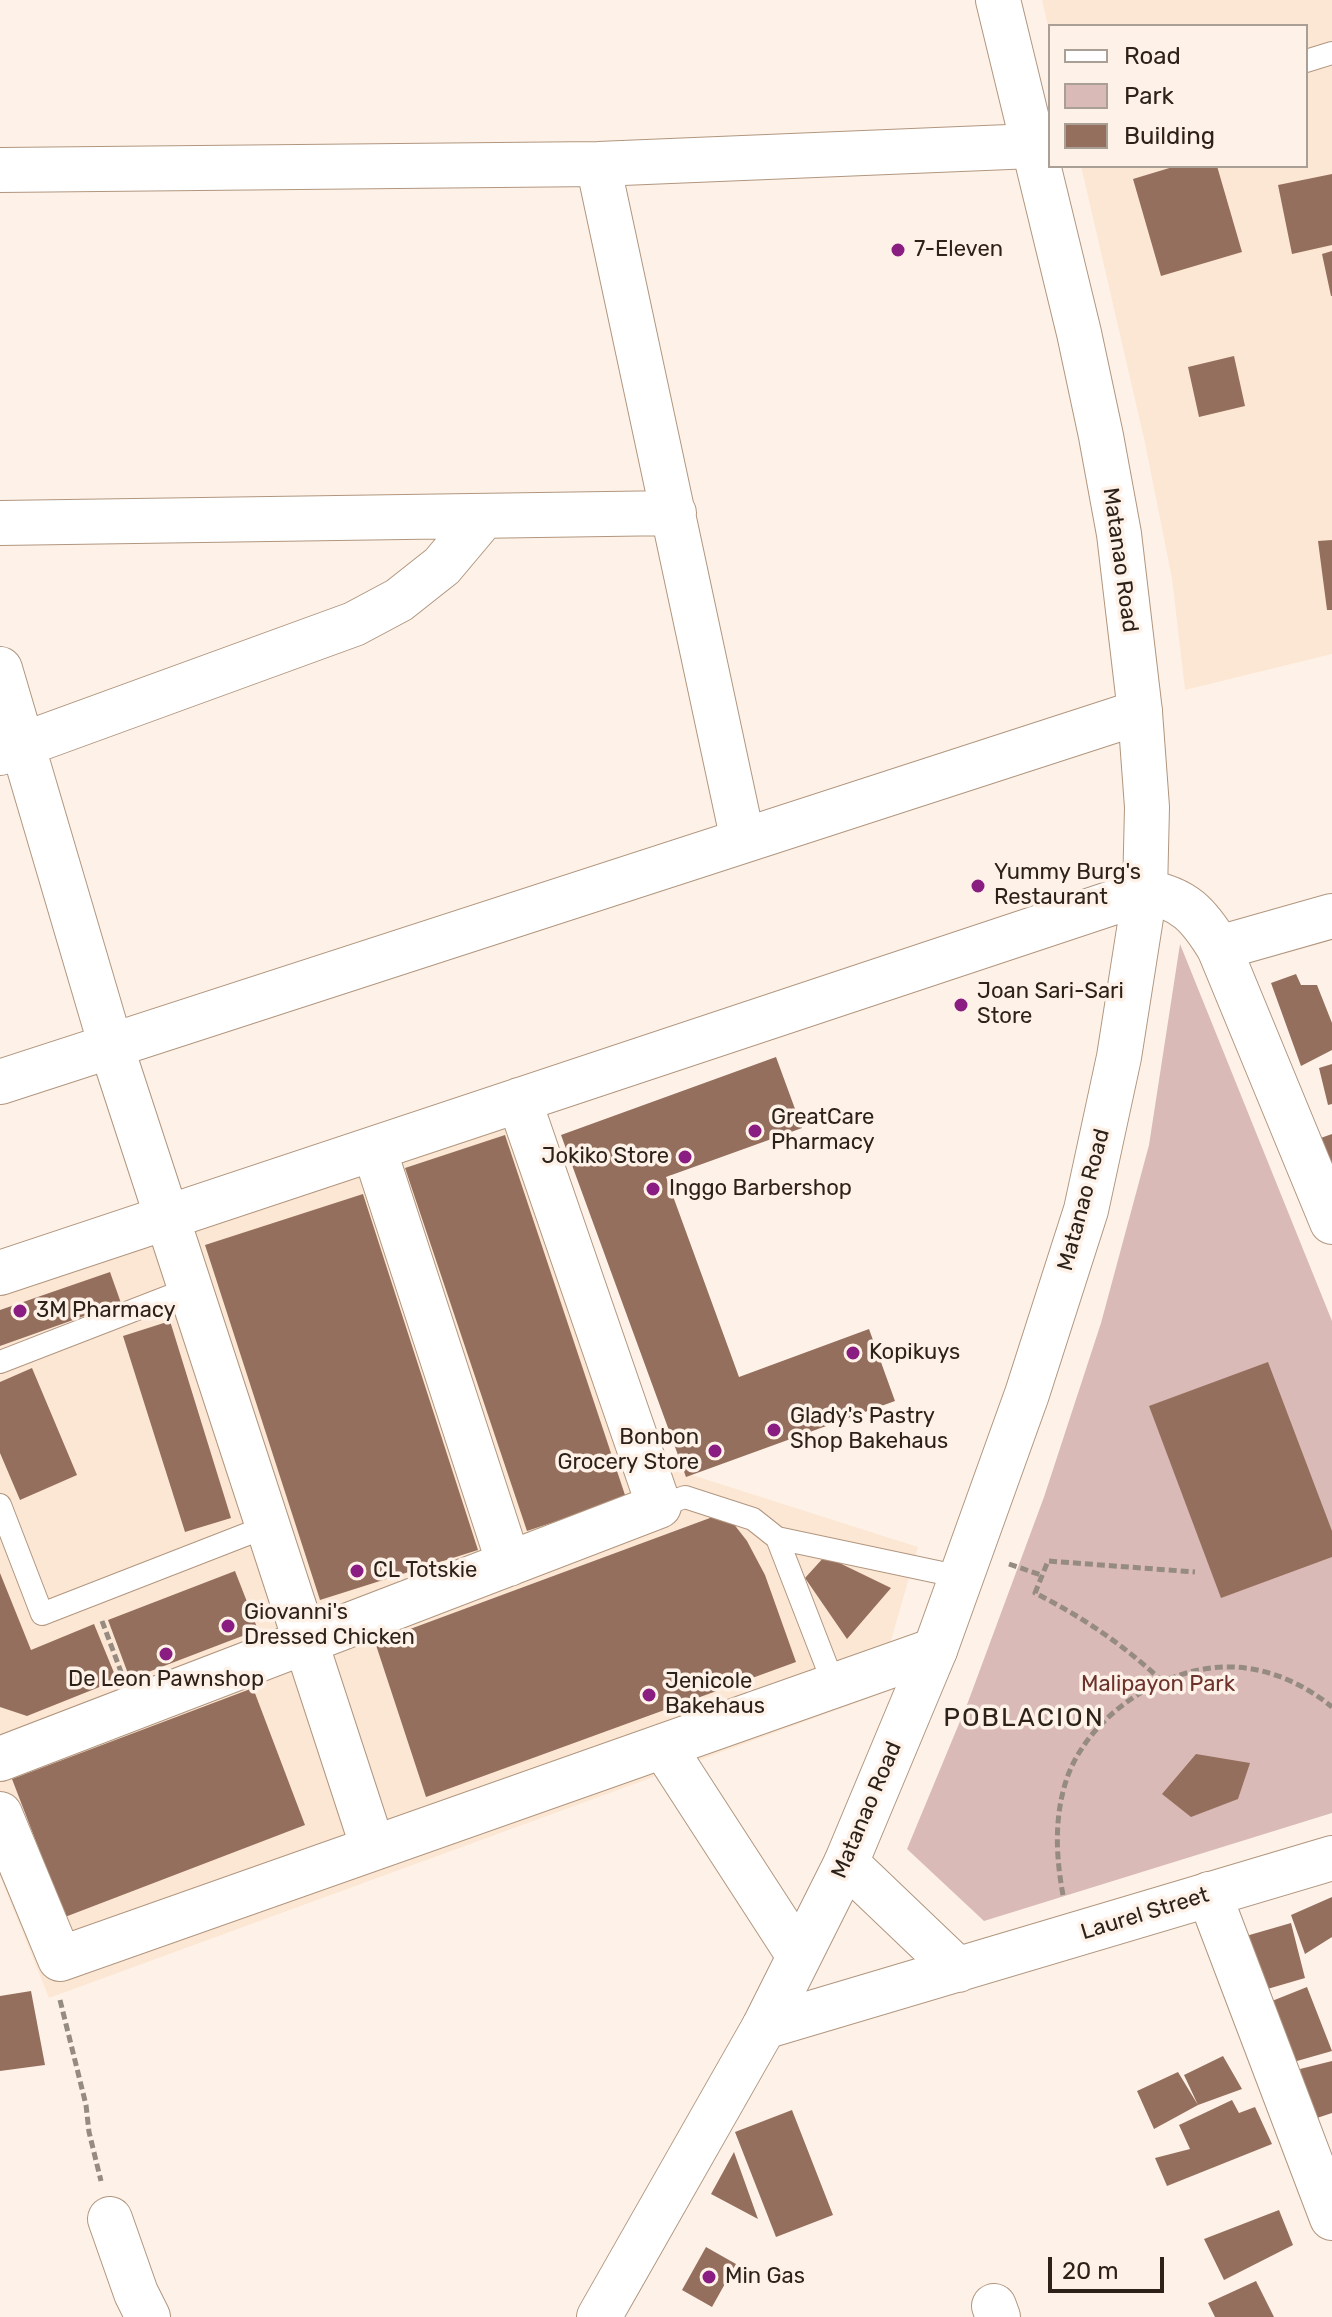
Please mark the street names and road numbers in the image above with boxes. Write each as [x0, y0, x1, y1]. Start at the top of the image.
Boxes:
street label: Matanao Road [1097, 486, 1143, 634]
street label: Matanao Road [1052, 1126, 1116, 1274]
street label: Matanao Road [826, 1738, 908, 1882]
street label: Laurel Street [1078, 1882, 1212, 1946]

